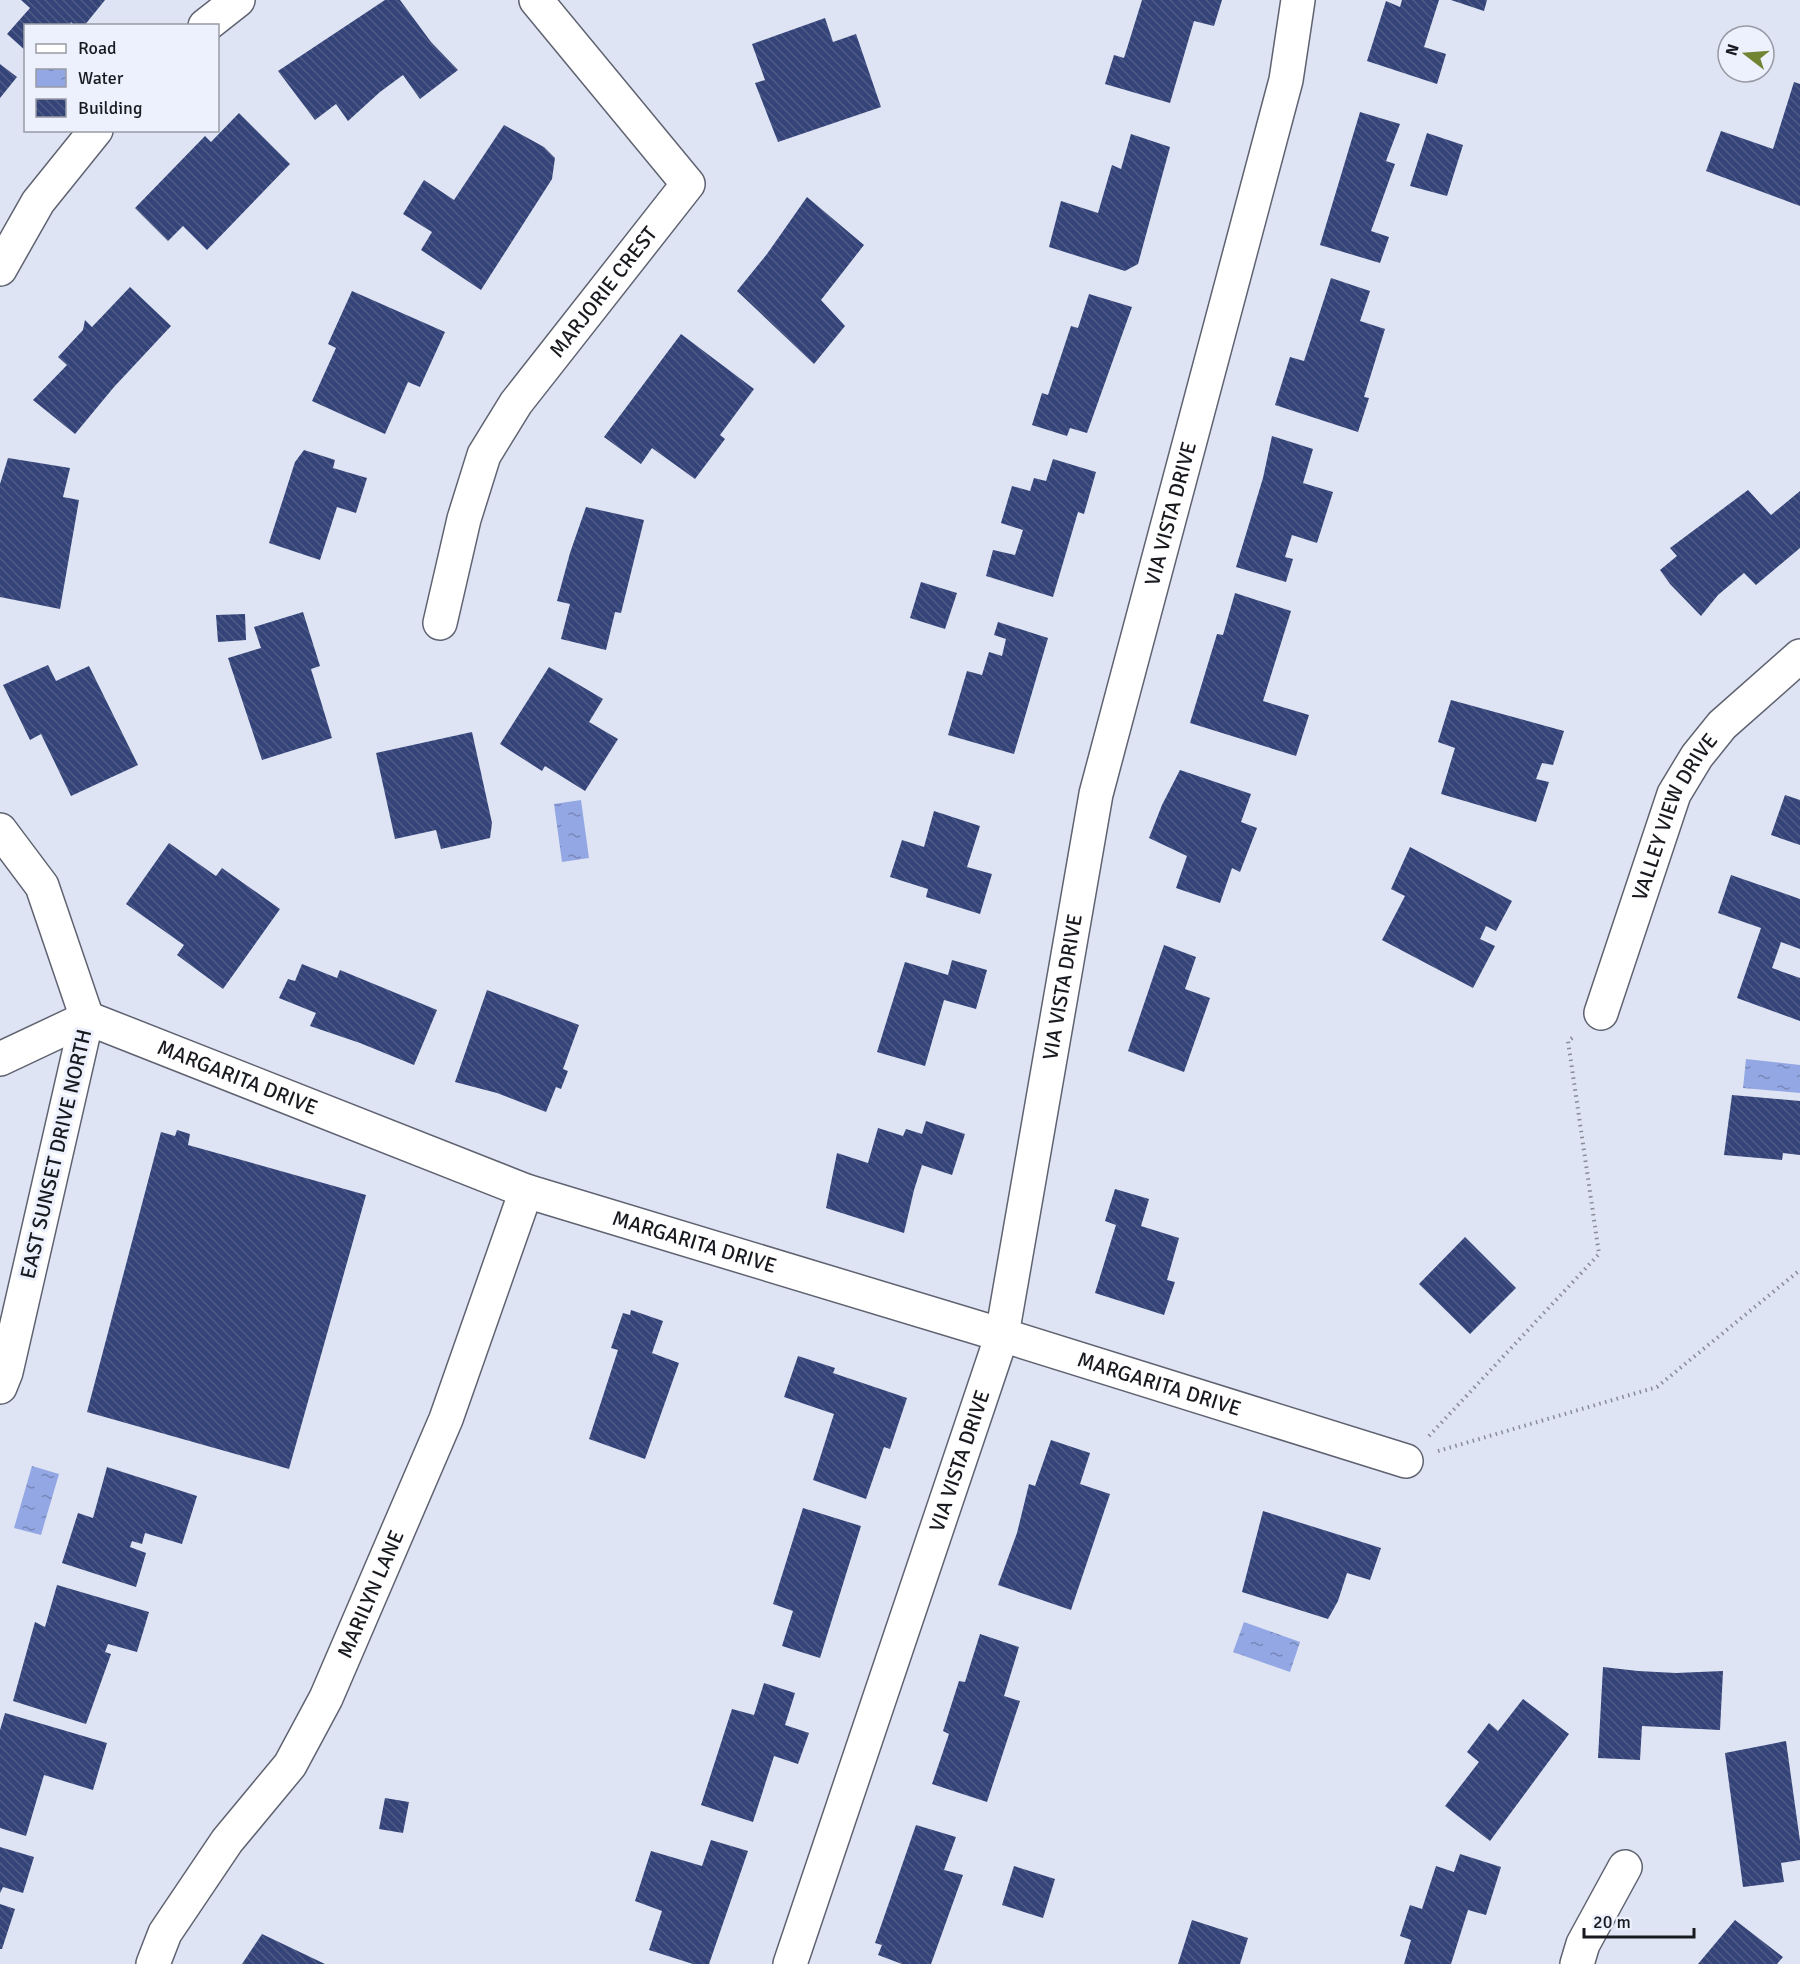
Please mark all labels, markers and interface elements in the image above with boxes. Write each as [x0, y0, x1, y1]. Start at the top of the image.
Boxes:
legend [24, 24, 219, 132]
north arrow [1716, 24, 1776, 84]
text: Road [78, 37, 117, 59]
text: N [1721, 42, 1744, 58]
text: Water [78, 67, 124, 89]
text: Building [78, 97, 142, 119]
street label: MARJORIE CREST [544, 221, 663, 363]
street label: VIA VISTA DRIVE [1139, 439, 1202, 588]
street label: VALLEY VIEW DRIVE [1626, 728, 1723, 904]
street label: VIA VISTA DRIVE [1037, 912, 1088, 1062]
street label: EAST SUNSET DRIVE NORTH [15, 1027, 97, 1281]
street label: MARGARITA DRIVE [154, 1034, 321, 1121]
street label: MARGARITA DRIVE [609, 1205, 780, 1279]
street label: MARGARITA DRIVE [1074, 1346, 1244, 1422]
street label: VIA VISTA DRIVE [924, 1387, 996, 1535]
street label: MARILYN LANE [332, 1526, 410, 1662]
scale bar [1584, 1901, 1694, 1939]
text: 20 m [1593, 1911, 1631, 1933]

